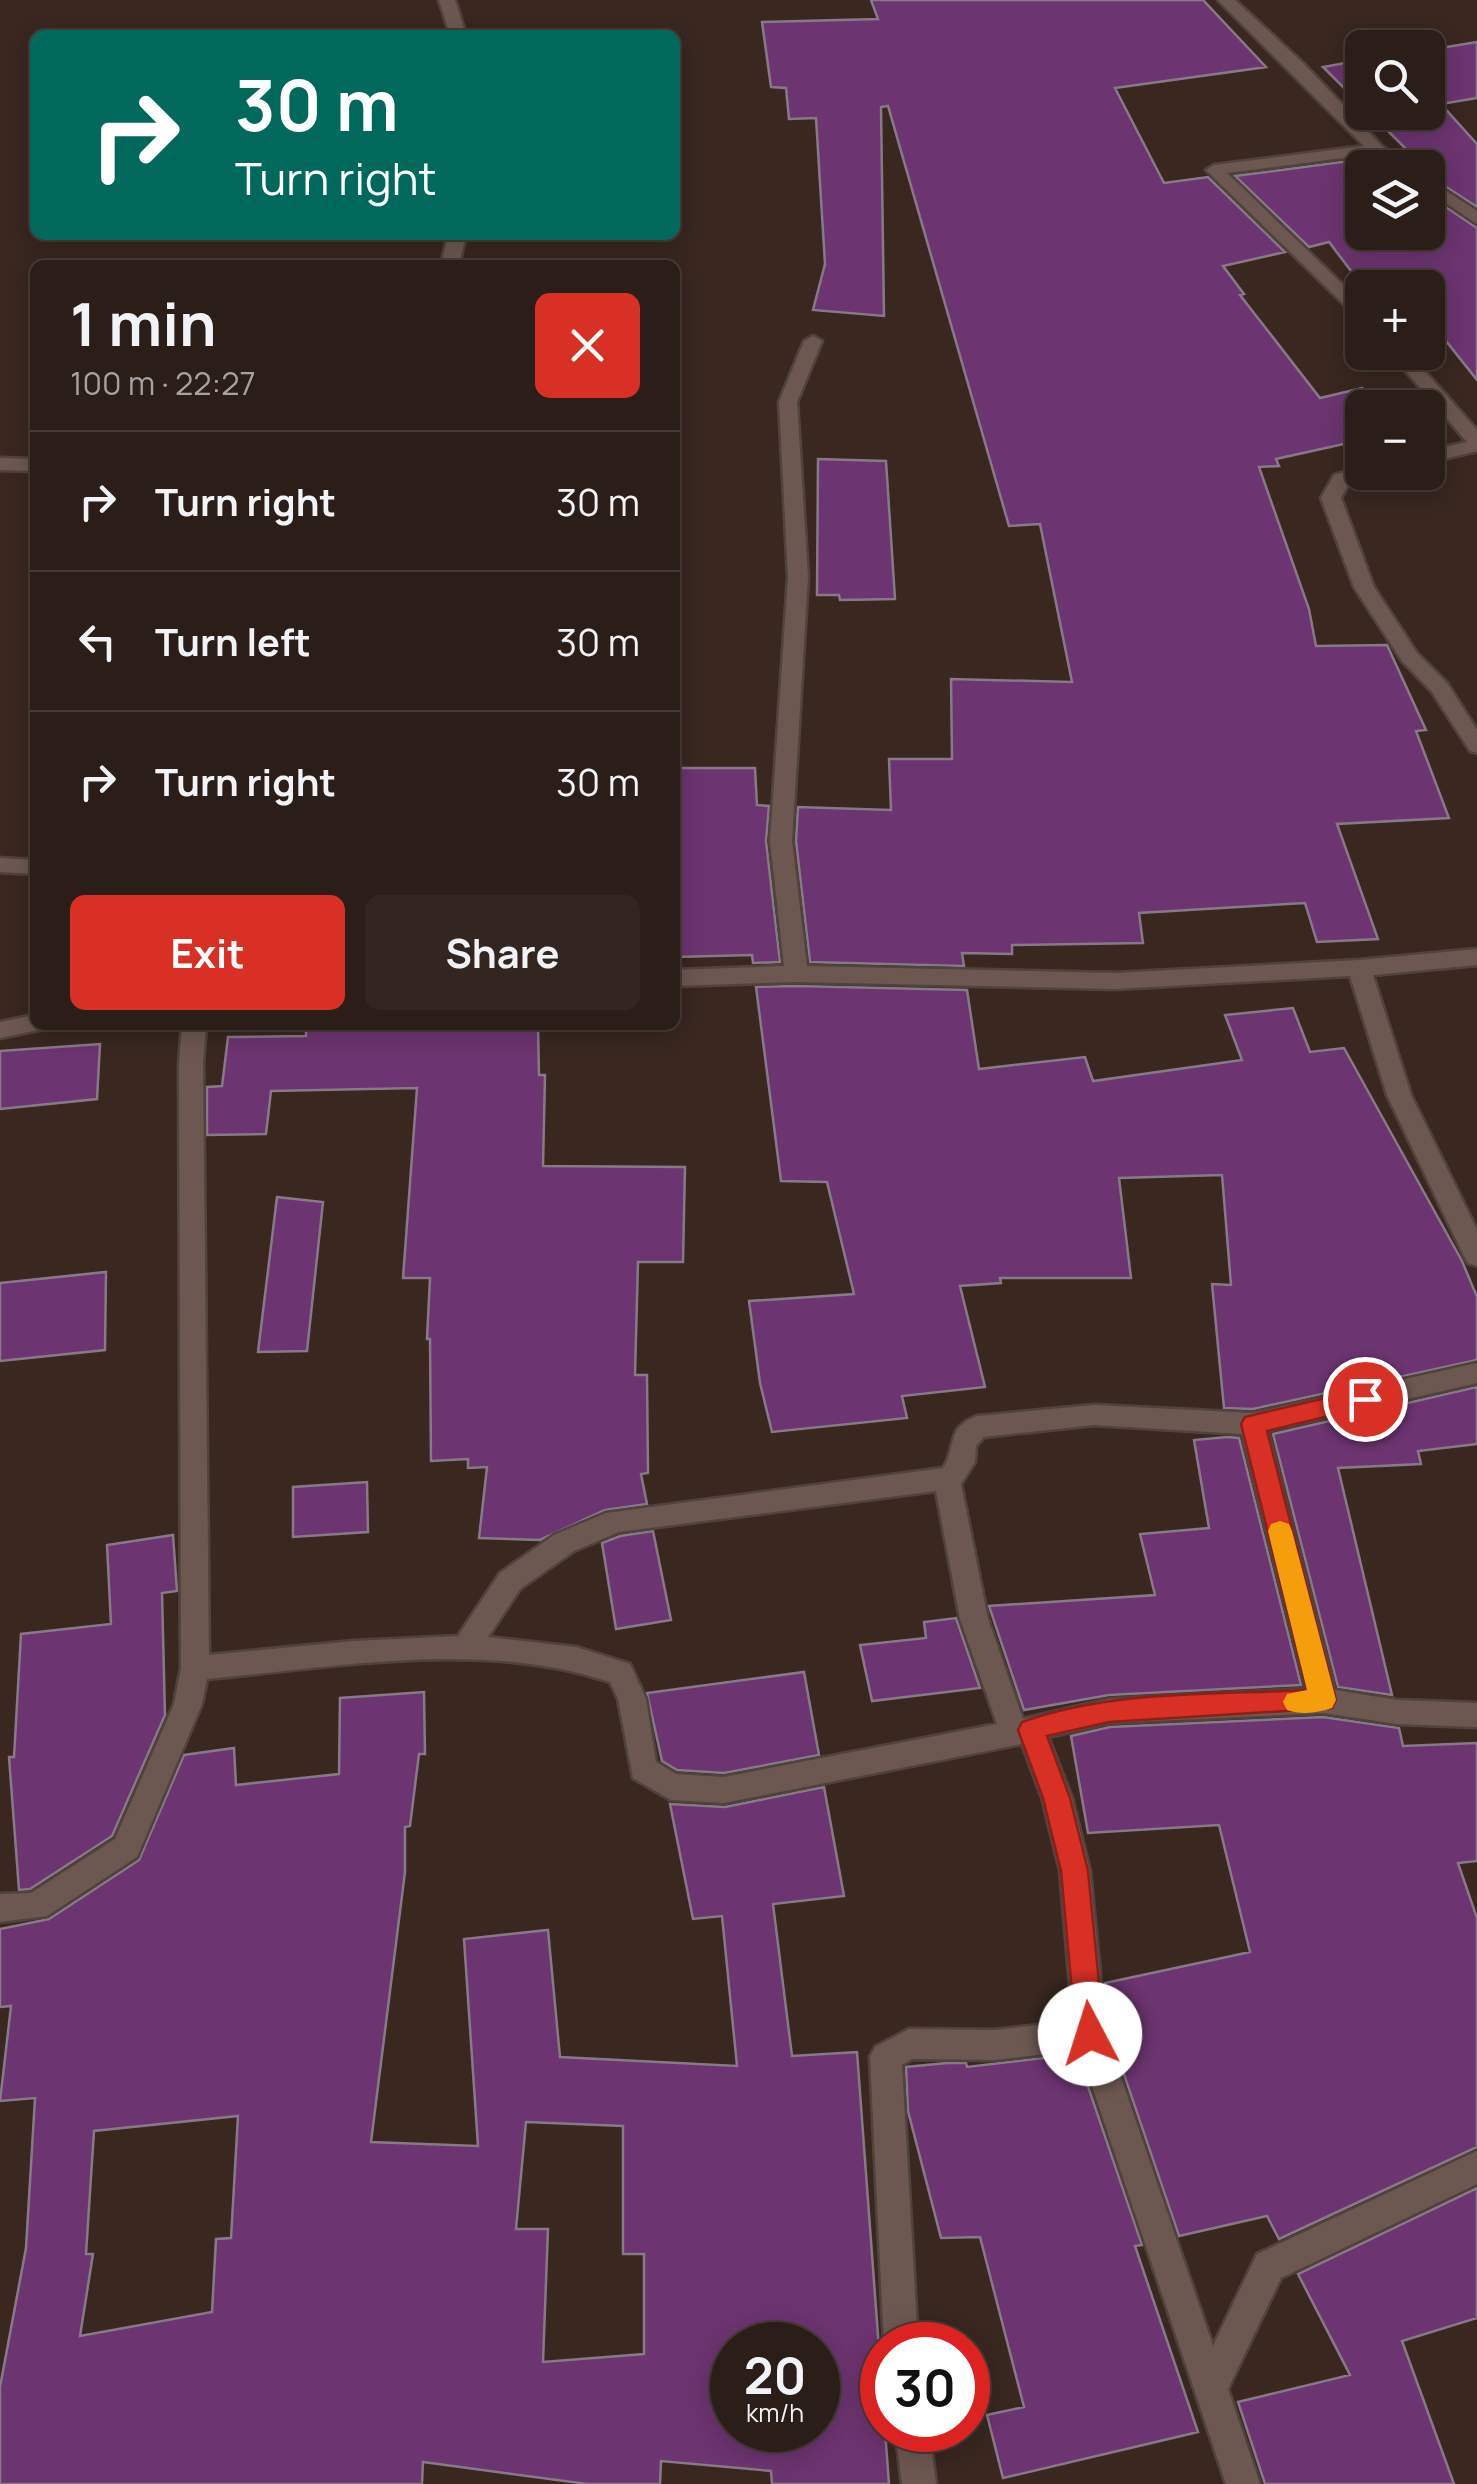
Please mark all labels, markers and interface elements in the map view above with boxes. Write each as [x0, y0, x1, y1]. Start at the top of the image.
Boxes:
map controls [1345, 30, 1445, 490]
button: search [1345, 30, 1445, 130]
text: 30 m [235, 56, 399, 152]
icon: right [70, 70, 200, 200]
text: Turn right [235, 147, 436, 209]
button: layers [1345, 150, 1445, 250]
button: + [1345, 270, 1445, 370]
text: 1 min [70, 282, 217, 364]
button: close [535, 293, 640, 398]
text: 100 m · 22:27 [70, 361, 255, 405]
button: − [1345, 390, 1445, 490]
icon: right [70, 474, 125, 529]
text: Turn right [155, 475, 336, 527]
text: 30 m [556, 475, 640, 527]
icon: left [70, 614, 125, 669]
text: Turn left [155, 615, 311, 667]
text: 30 m [556, 615, 640, 667]
icon: right [70, 754, 125, 809]
text: Turn right [155, 755, 336, 807]
text: 30 m [556, 755, 640, 807]
button: Exit [70, 895, 345, 1010]
button: Share [365, 895, 640, 1010]
pin [1323, 1357, 1408, 1442]
icon: arrive [1338, 1372, 1393, 1427]
position arrow [1038, 1982, 1142, 2086]
speed limit sign: 30 [860, 2322, 990, 2452]
text: 20 [744, 2341, 806, 2409]
text: km/h [746, 2395, 804, 2430]

